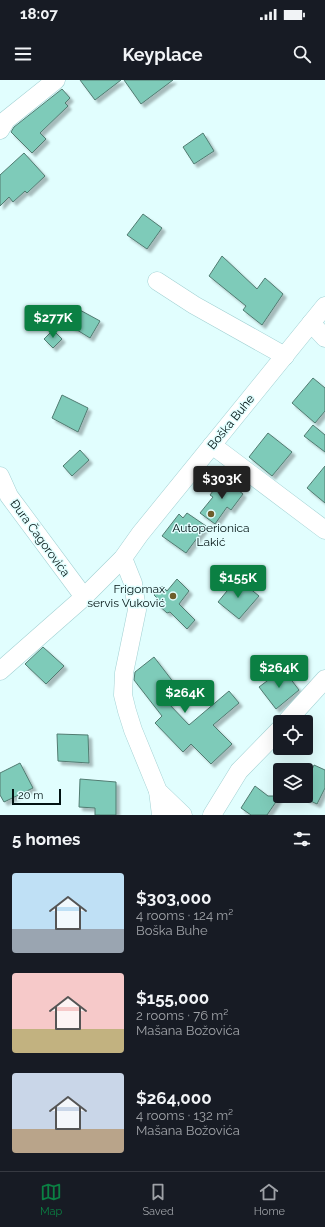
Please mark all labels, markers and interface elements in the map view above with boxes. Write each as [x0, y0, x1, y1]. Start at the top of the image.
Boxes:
text: 18:07 [20, 5, 58, 23]
icon: menu [12, 43, 34, 65]
icon: search [291, 43, 313, 65]
text: Keyplace [122, 44, 203, 65]
pin: $277K [25, 305, 81, 339]
text: $277K [34, 310, 72, 325]
street label: Boška Buhe [205, 392, 257, 452]
pin: $303K [194, 466, 250, 500]
text: $303K [202, 471, 242, 486]
street label: Đura Čagorovića [7, 497, 73, 579]
marker: Autoperionica Lakić [206, 509, 216, 519]
place label: Autoperionica Lakić [172, 521, 250, 549]
pin: $155K [210, 565, 266, 599]
text: $155K [219, 570, 257, 585]
place label: Frigomax servis Vuković [87, 582, 165, 610]
marker: Frigomax servis Vuković [168, 591, 178, 601]
pin: $264K [251, 655, 307, 689]
text: $264K [259, 660, 299, 675]
pin: $264K [157, 680, 213, 714]
text: $264K [165, 685, 205, 700]
map controls [273, 715, 313, 803]
button: locate [273, 715, 313, 755]
button: layers [273, 763, 313, 803]
scale bar [12, 787, 61, 806]
text: 20 m [18, 789, 43, 802]
icon: filters [291, 828, 313, 850]
text: 5 homes [12, 829, 80, 849]
text: $303,000 [136, 888, 211, 908]
icon: home [44, 889, 92, 937]
text: 4 rooms · 124 m² [136, 908, 233, 923]
text: Boška Buhe [136, 923, 208, 938]
text: $155,000 [136, 988, 209, 1008]
icon: home [44, 989, 92, 1037]
text: 2 rooms · 76 m² [136, 1008, 228, 1023]
text: Mašana Božovića [136, 1023, 240, 1038]
text: $264,000 [136, 1088, 212, 1108]
icon: home [44, 1089, 92, 1137]
text: 4 rooms · 132 m² [136, 1108, 233, 1123]
text: Mašana Božovića [136, 1123, 240, 1138]
tab: Map [40, 1181, 62, 1218]
tab: Saved [142, 1181, 174, 1218]
tab: Home [254, 1181, 285, 1218]

